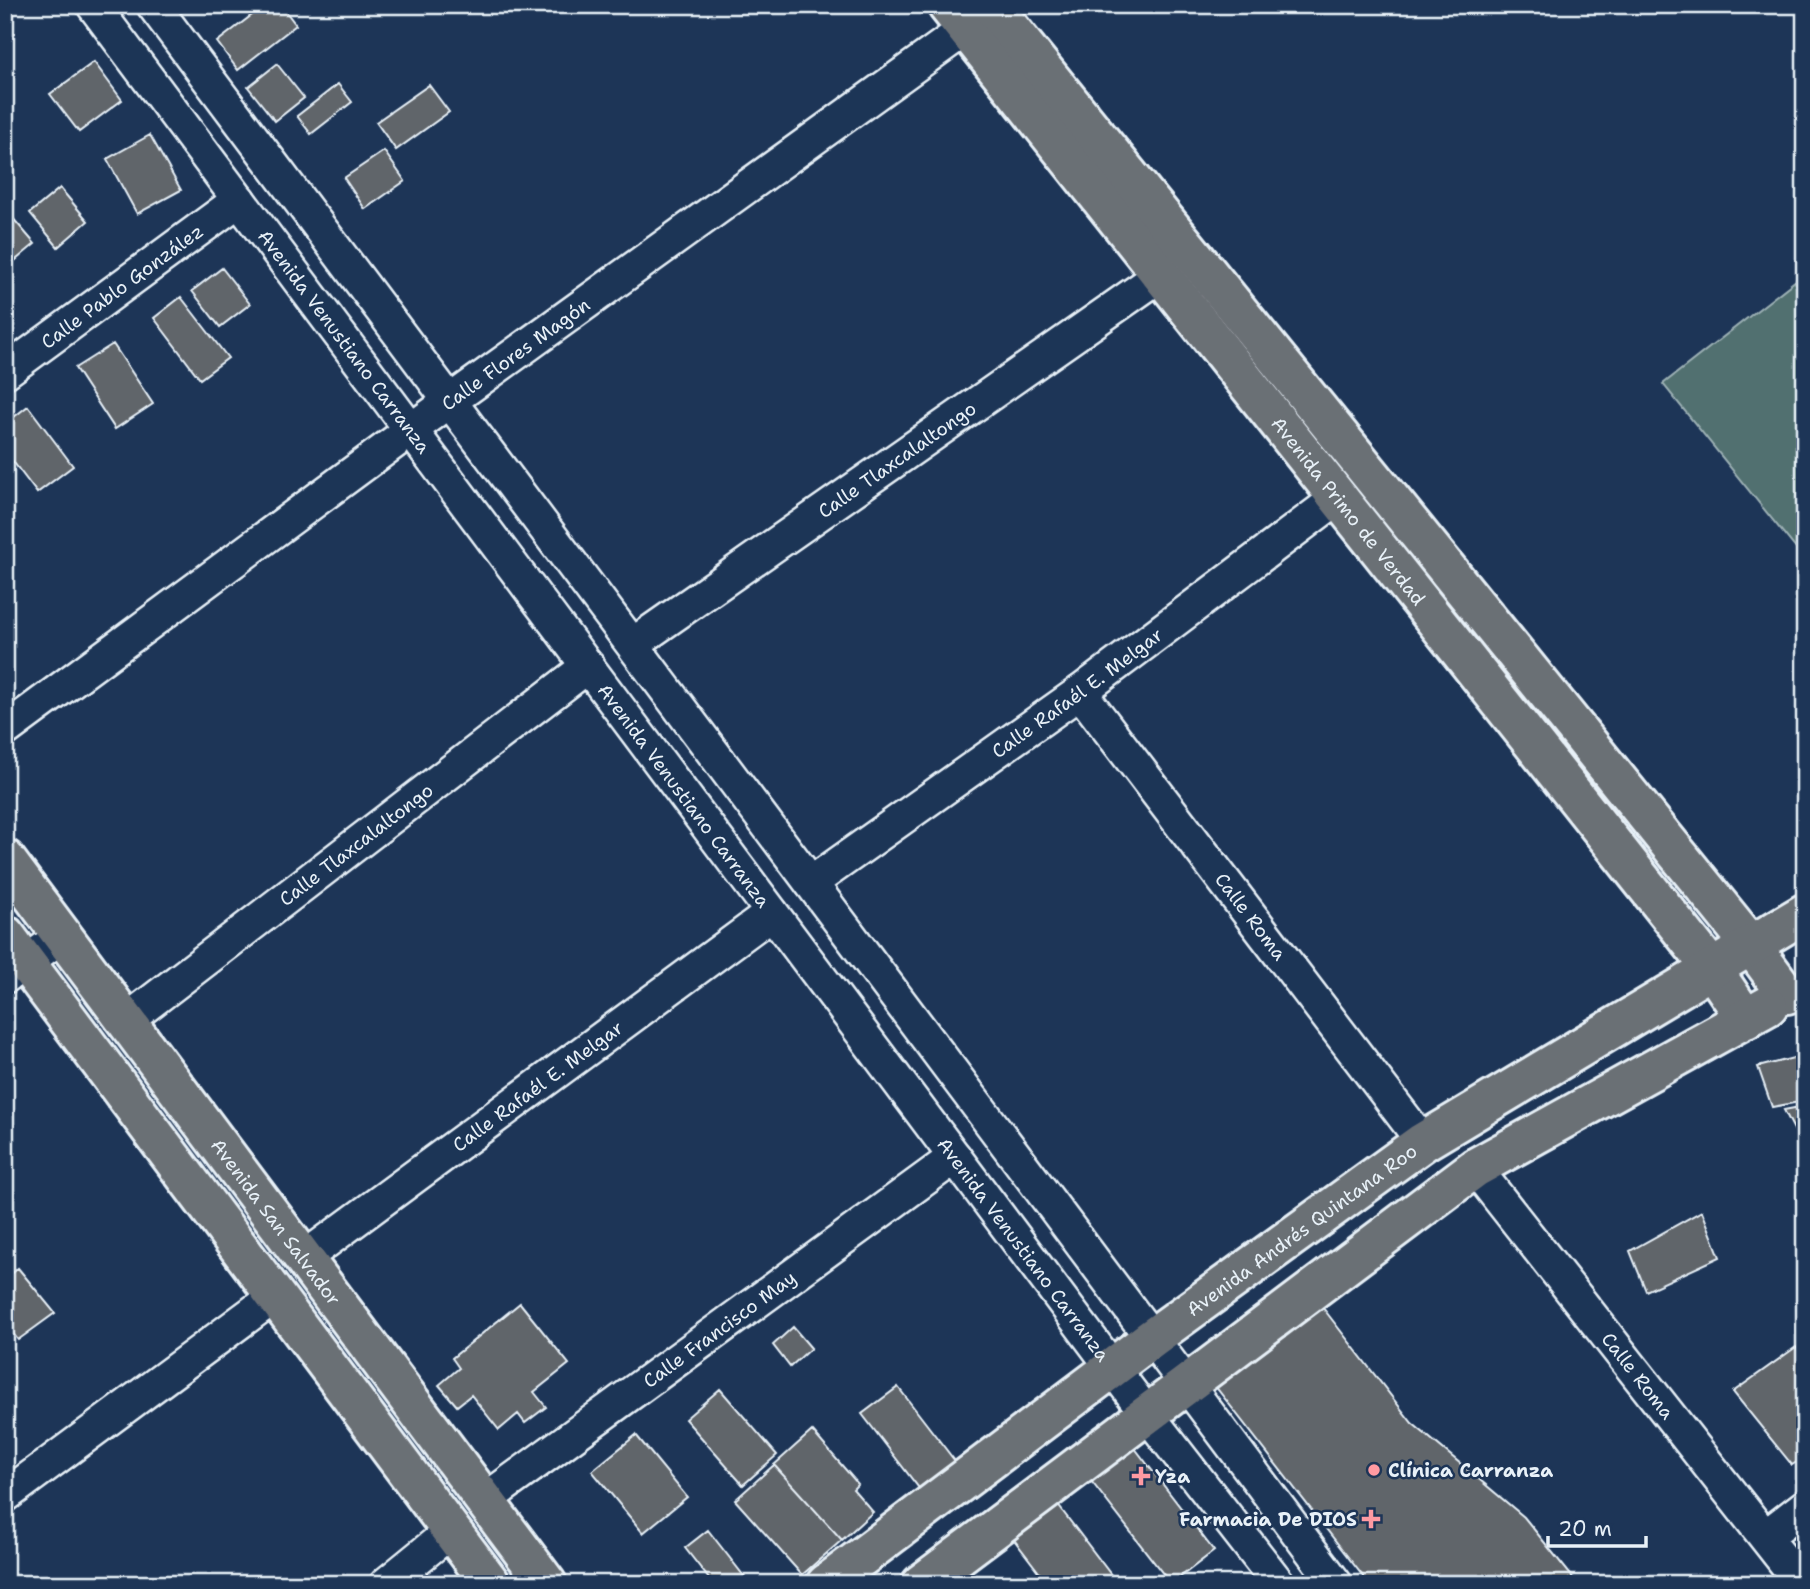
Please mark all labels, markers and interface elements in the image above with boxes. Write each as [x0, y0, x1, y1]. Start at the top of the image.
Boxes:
street label: Calle Pablo González [36, 219, 208, 354]
street label: Avenida Venustiano Carranza [252, 225, 436, 459]
street label: Calle Flores Magón [436, 292, 595, 416]
street label: Calle Tlaxcalaltongo [813, 396, 981, 524]
street label: Avenida Primo de Verdad [1266, 412, 1431, 611]
street label: Calle Rafaél E. Melgar [987, 622, 1168, 764]
street label: Avenida Venustiano Carranza [592, 679, 776, 913]
street label: Calle Tlaxcalaltongo [274, 778, 438, 912]
street label: Calle Roma [1209, 868, 1292, 966]
street label: Calle Rafaél E. Melgar [447, 1015, 628, 1157]
street label: Avenida Venustiano Carranza [932, 1133, 1115, 1367]
street label: Avenida San Salvador [205, 1134, 346, 1311]
street label: Avenida Andrés Quintana Roo [1182, 1138, 1422, 1322]
street label: Calle Francisco May [638, 1265, 801, 1394]
street label: Calle Roma [1596, 1327, 1680, 1425]
place label: Clínica Carranza [1388, 1458, 1553, 1483]
marker: Clínica Carranza [1366, 1462, 1382, 1478]
place label: Yza [1155, 1464, 1190, 1489]
marker: Yza [1133, 1468, 1149, 1484]
scale bar [1548, 1505, 1646, 1549]
place label: Farmacia De DIOS [1179, 1507, 1357, 1532]
marker: Farmacia De DIOS [1363, 1511, 1379, 1527]
text: 20 m [1558, 1515, 1612, 1543]

